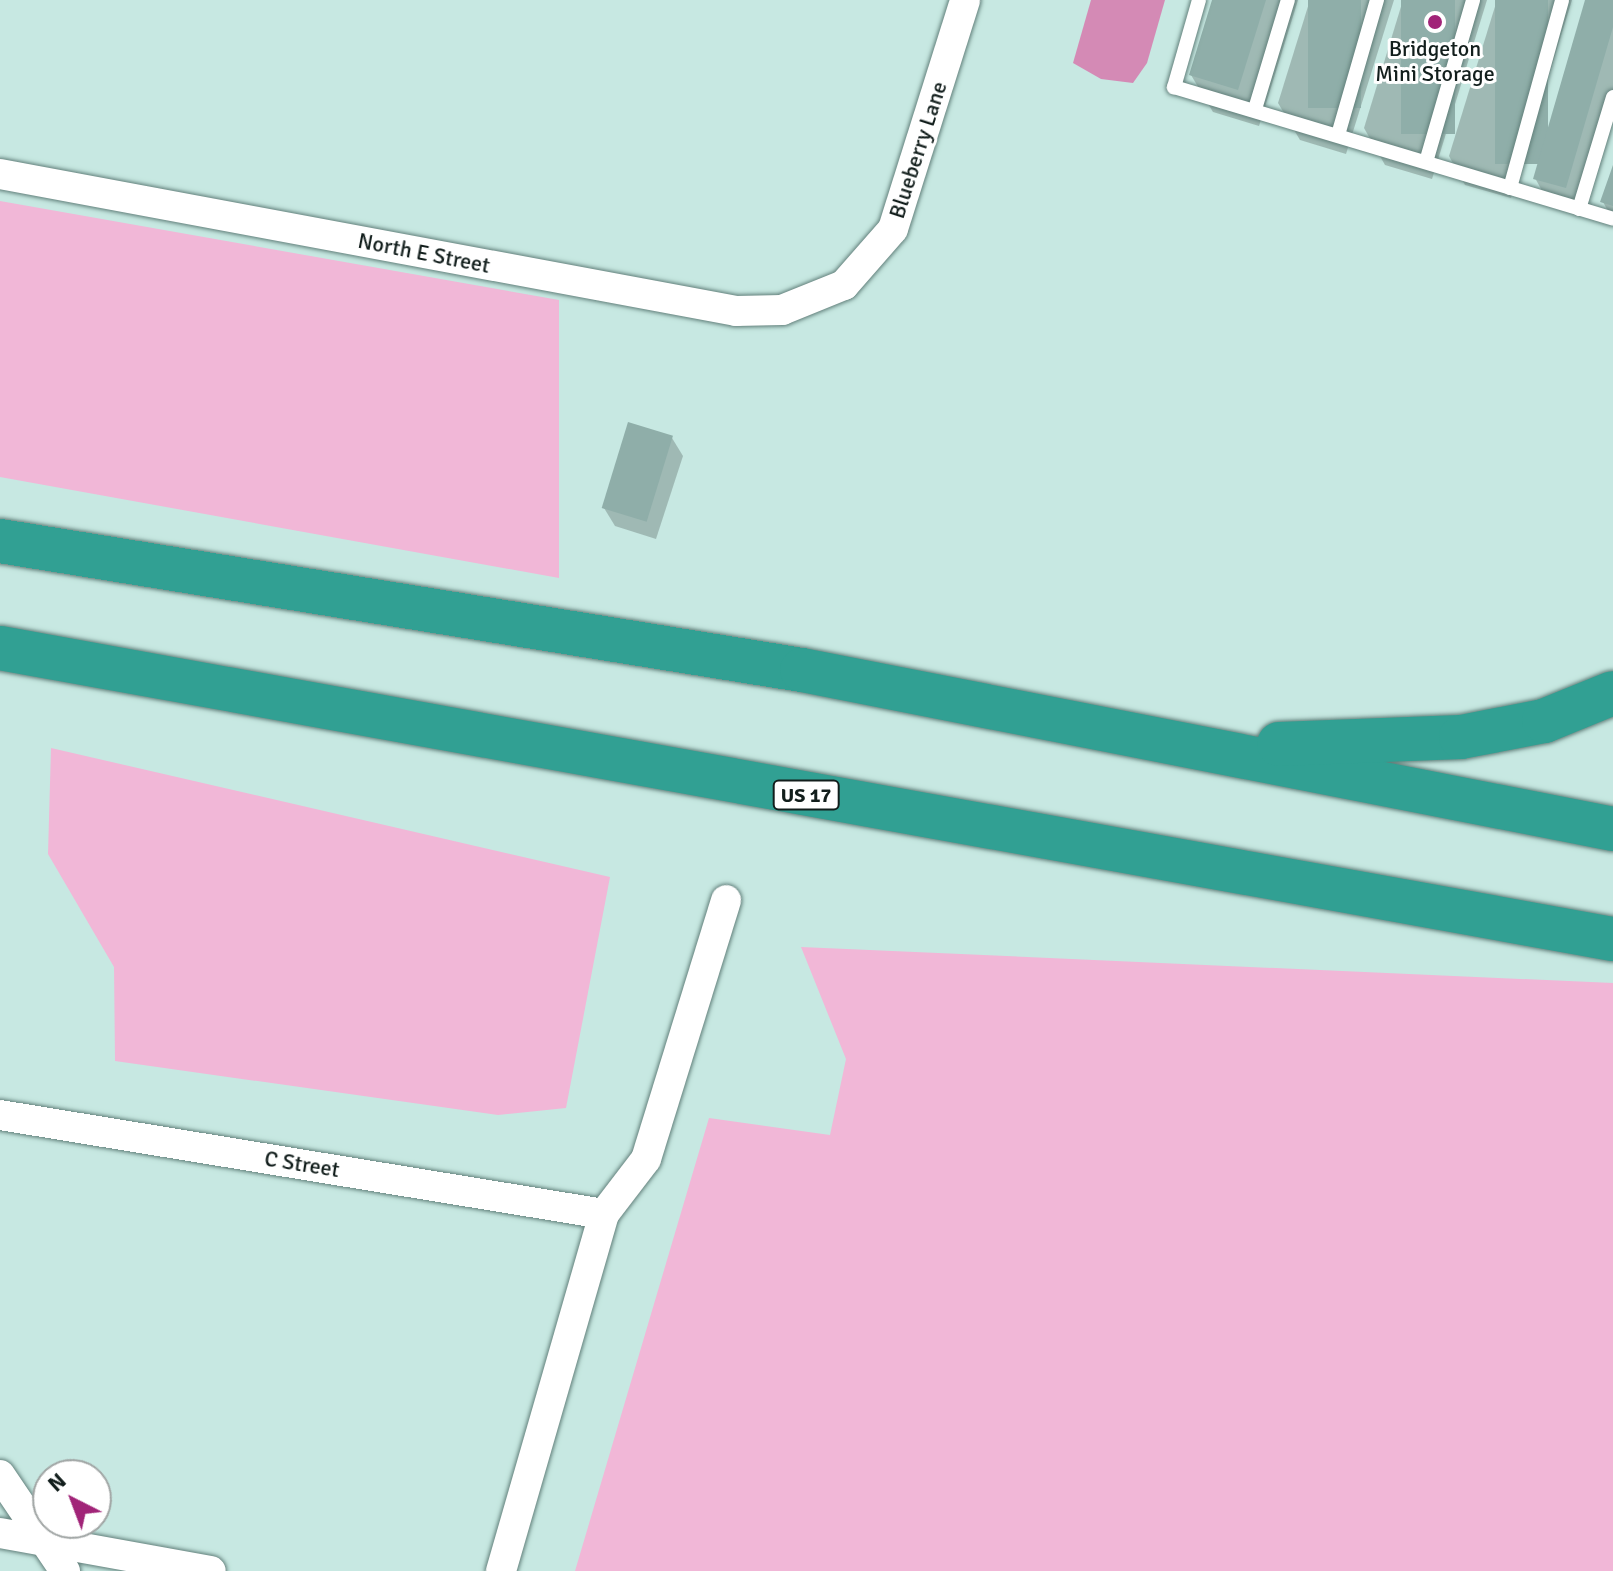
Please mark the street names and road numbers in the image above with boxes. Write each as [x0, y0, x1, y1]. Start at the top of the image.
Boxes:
street label: Blueberry Lane [883, 78, 953, 222]
street label: North E Street [356, 227, 492, 279]
road number: US 17 [772, 779, 840, 811]
street label: C Street [263, 1145, 341, 1183]

